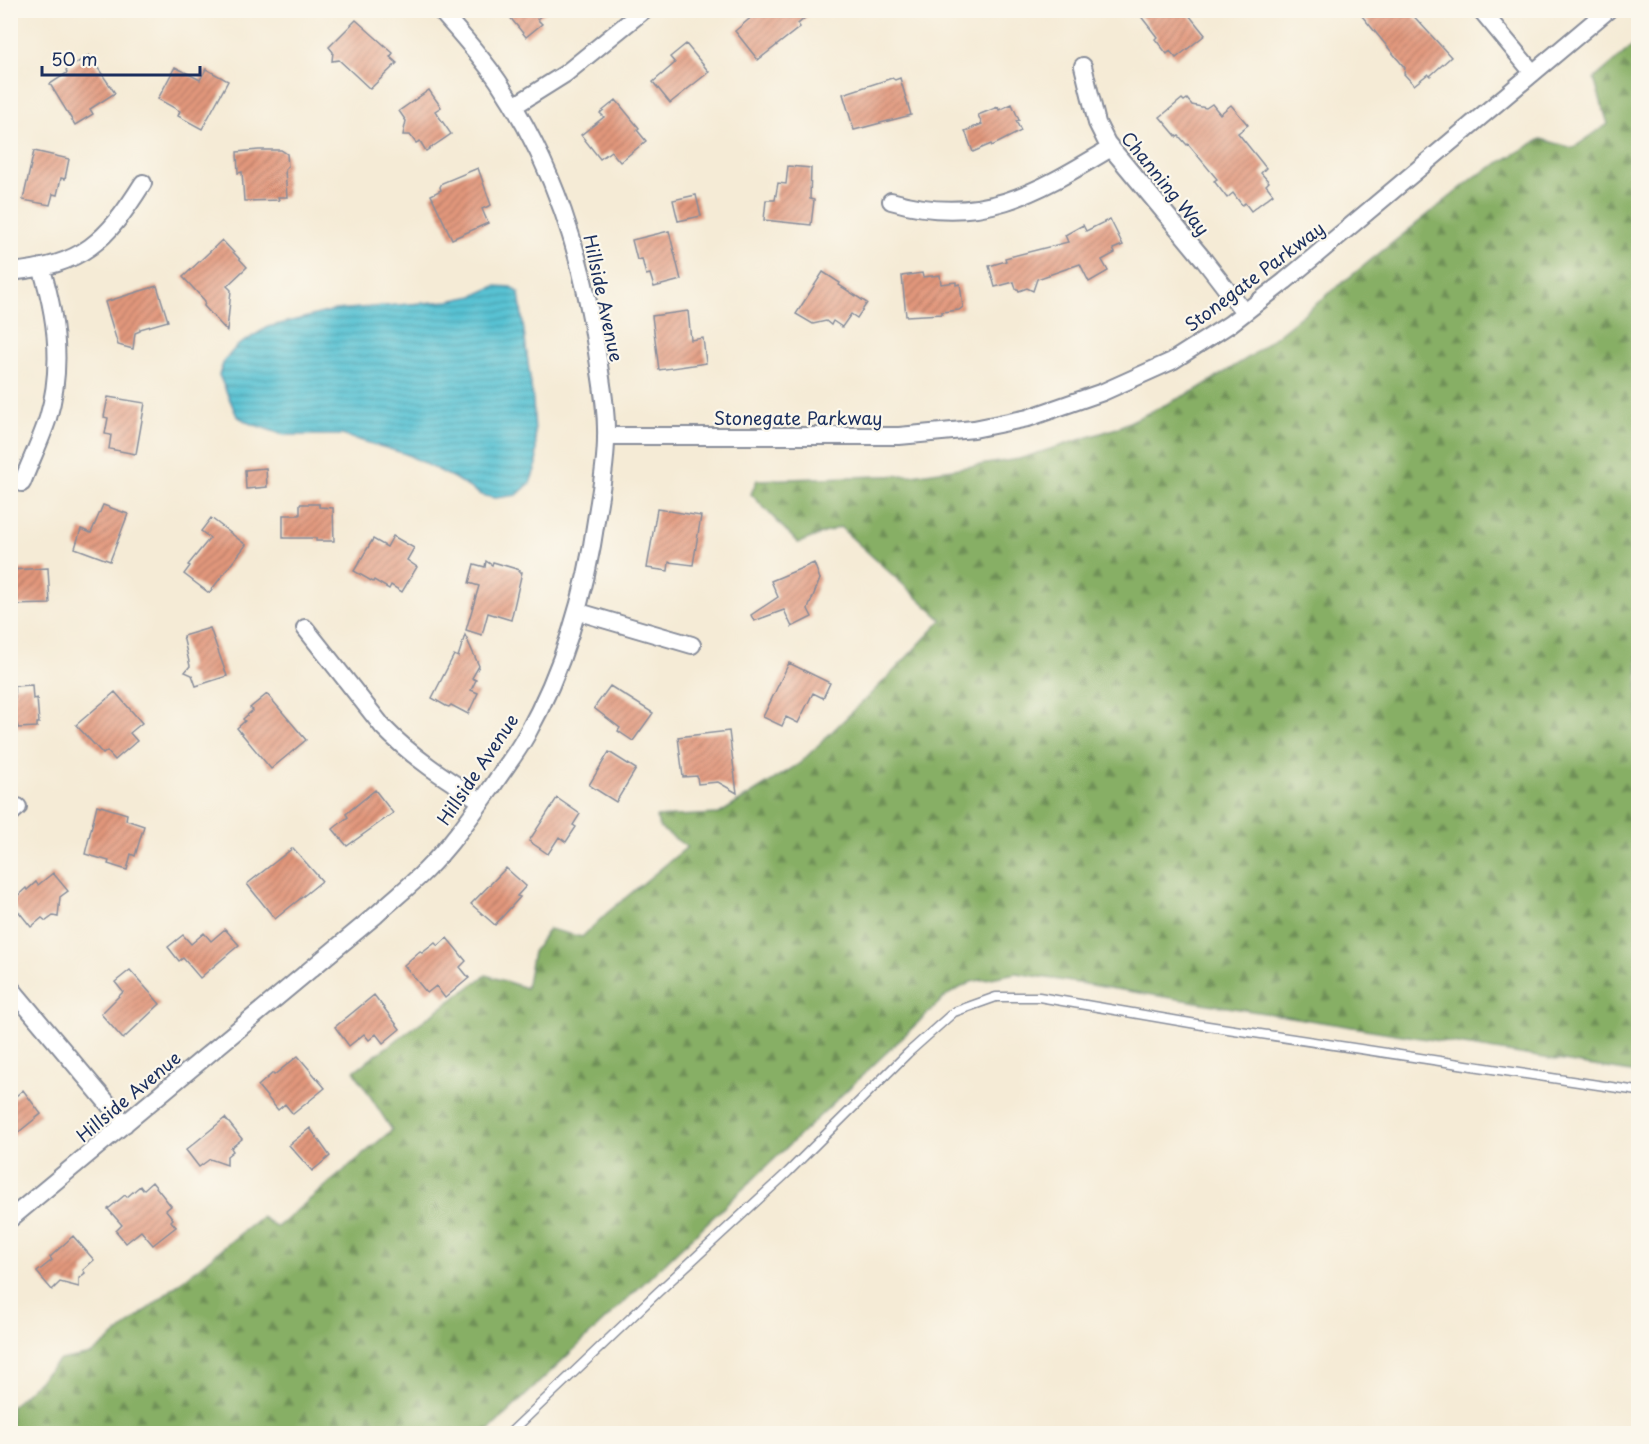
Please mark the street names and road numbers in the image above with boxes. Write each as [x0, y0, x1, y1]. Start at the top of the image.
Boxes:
street label: Channing Way [1115, 125, 1217, 241]
street label: Stonegate Parkway [1178, 214, 1330, 338]
street label: Hillside Avenue [577, 232, 631, 364]
street label: Stonegate Parkway [714, 404, 882, 431]
street label: Hillside Avenue [430, 708, 524, 830]
street label: Hillside Avenue [70, 1044, 186, 1148]

